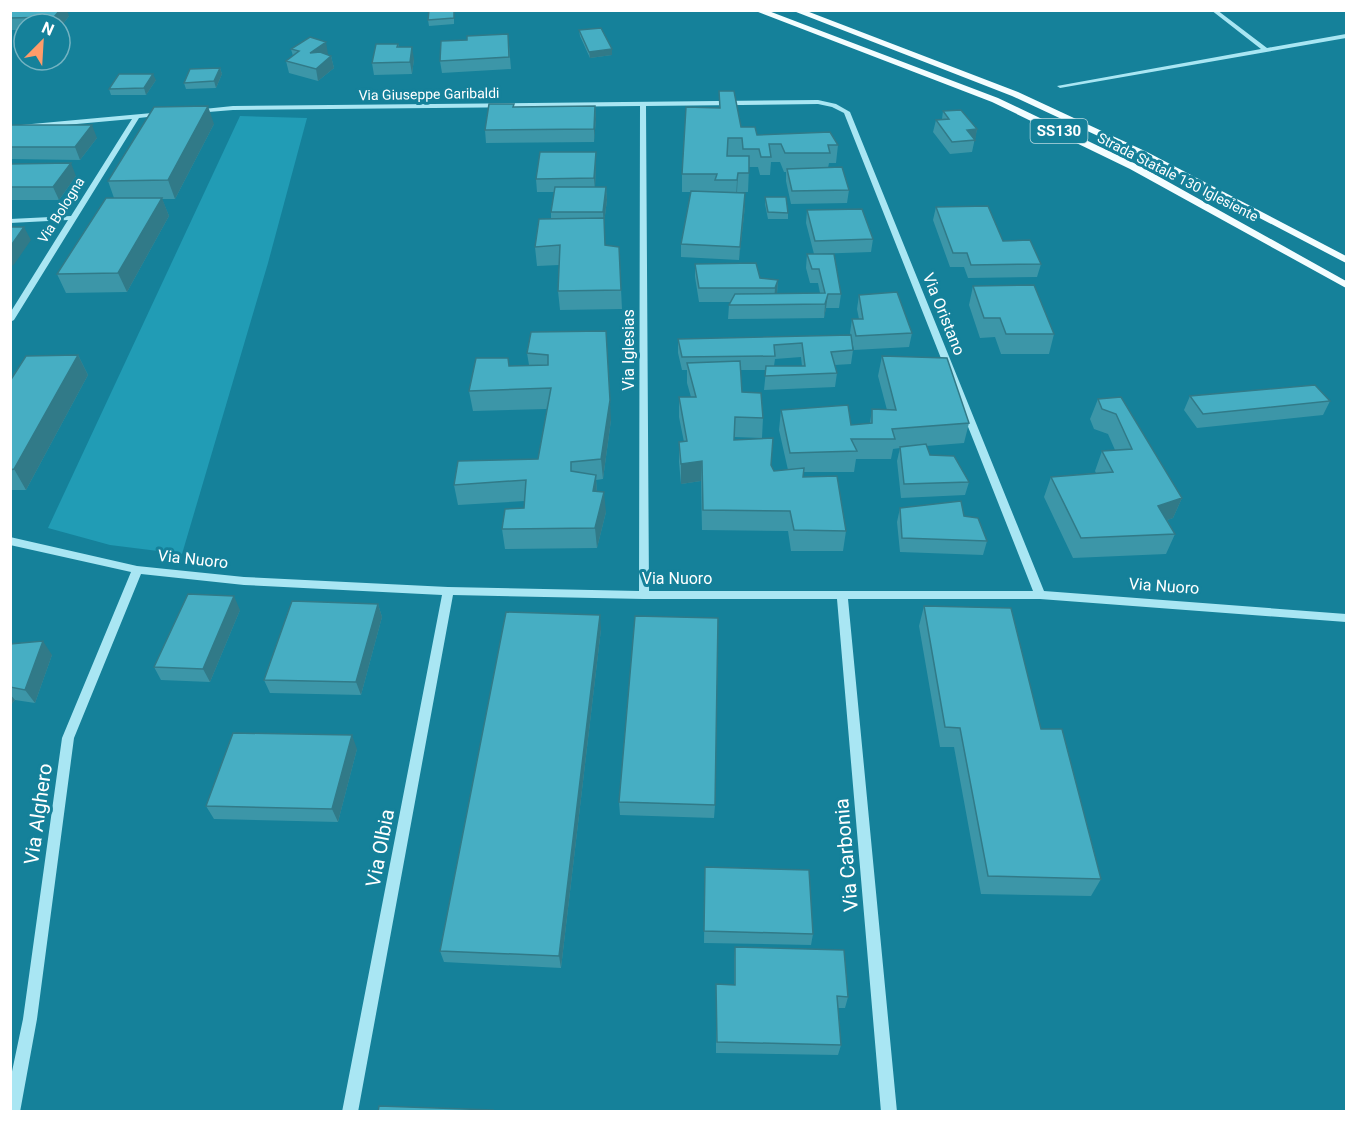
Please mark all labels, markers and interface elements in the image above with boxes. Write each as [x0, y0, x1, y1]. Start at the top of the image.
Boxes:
north arrow [12, 12, 72, 72]
text: N [39, 18, 57, 40]
street label: Via Giuseppe Garibaldi [358, 85, 500, 103]
road number: SS130 [1030, 119, 1088, 143]
street label: Strada Statale 130 Iglesiente [1095, 129, 1261, 225]
street label: Via Bologna [34, 174, 88, 246]
street label: Via Oristano [919, 270, 969, 358]
street label: Via Iglesias [619, 309, 638, 391]
street label: Via Nuoro [157, 546, 229, 572]
street label: Via Nuoro [642, 569, 712, 588]
street label: Via Nuoro [1128, 574, 1200, 598]
street label: Via Alghero [19, 762, 57, 866]
street label: Via Carbonia [829, 797, 863, 913]
street label: Via Olbia [361, 807, 399, 889]

